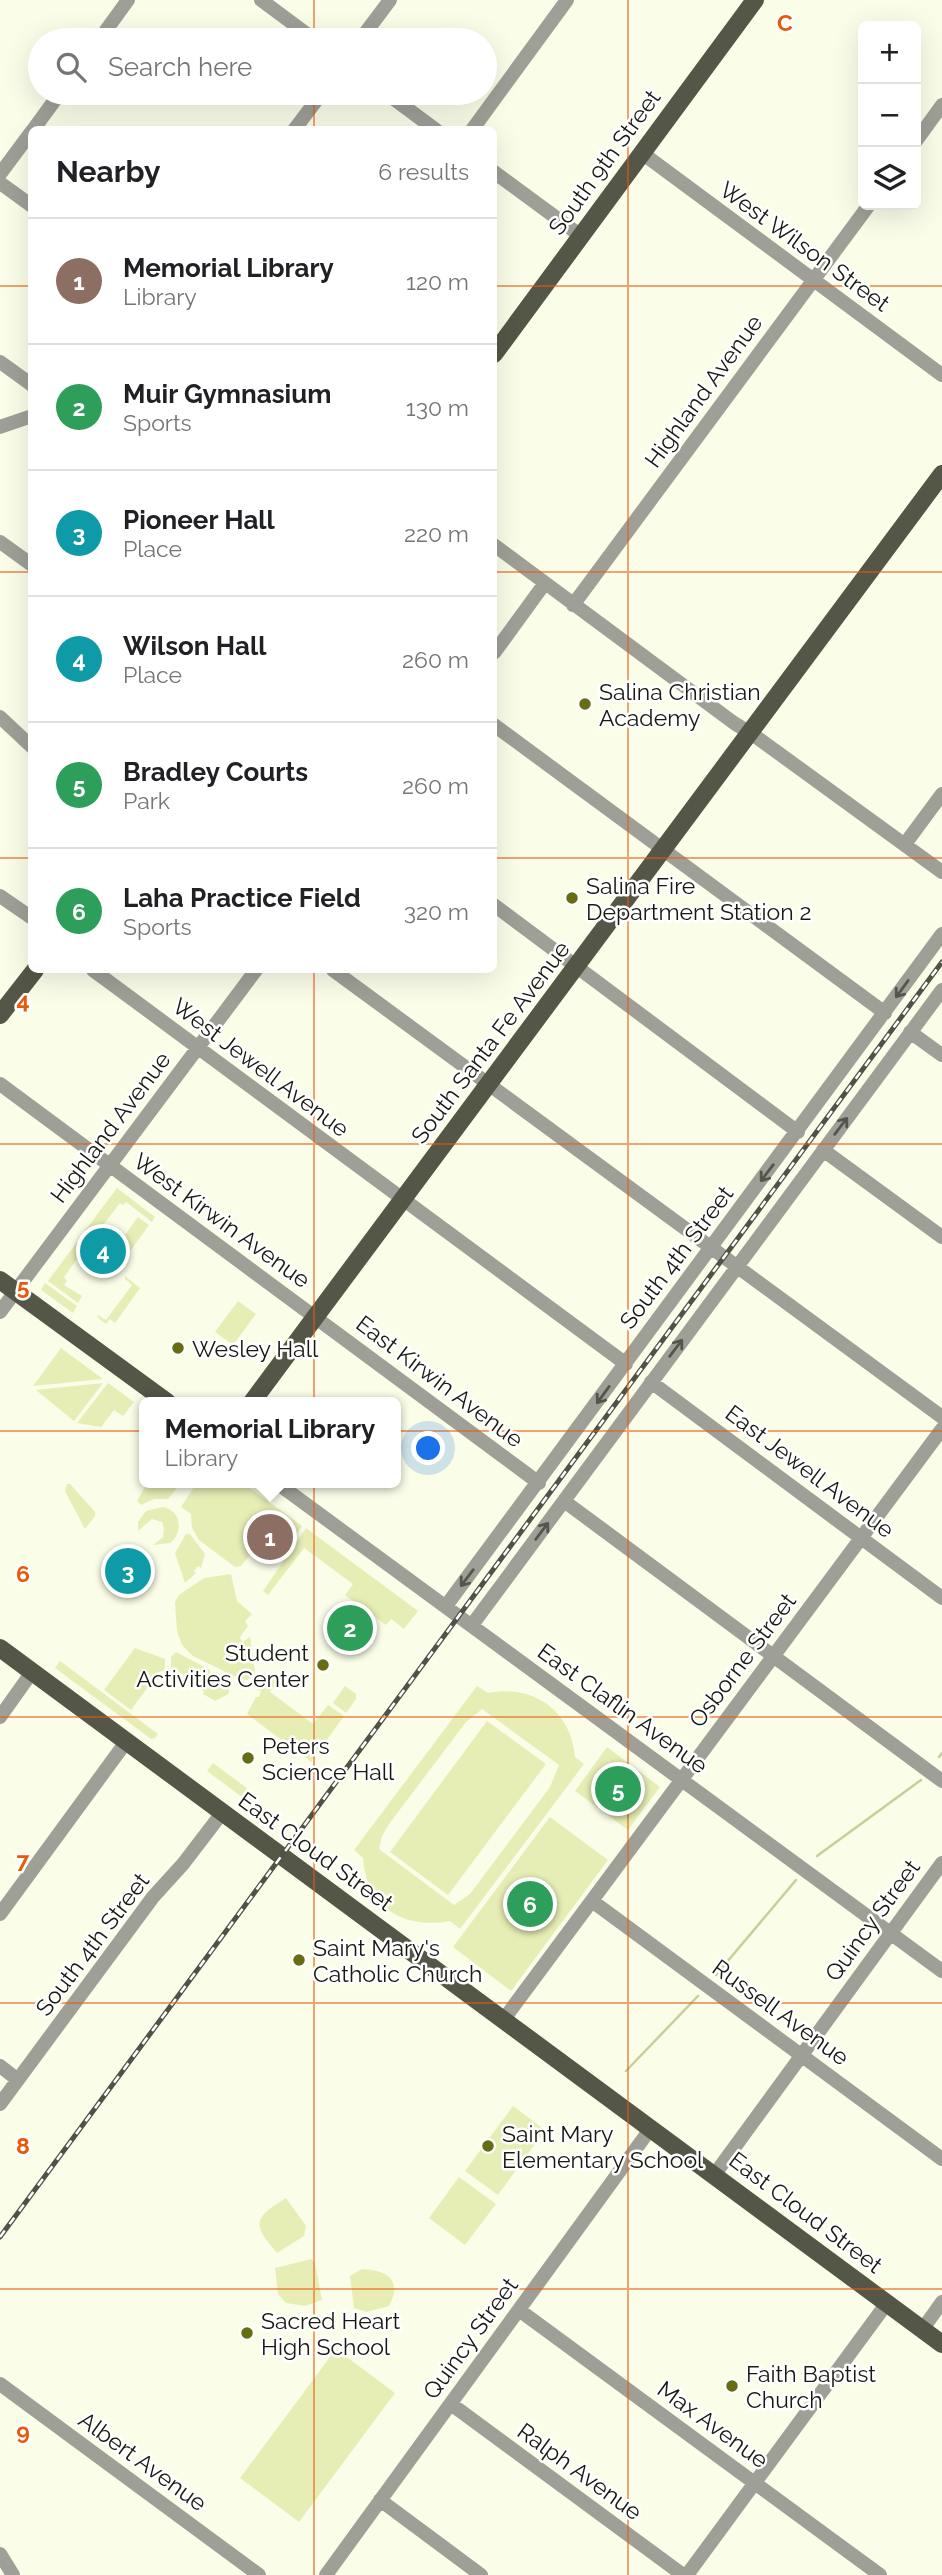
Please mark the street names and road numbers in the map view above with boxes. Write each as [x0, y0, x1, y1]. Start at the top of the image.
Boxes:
street label: South 9th Street [542, 84, 666, 240]
street label: West Wilson Street [715, 175, 895, 317]
street label: Highland Avenue [639, 309, 767, 473]
street label: South Santa Fe Avenue [405, 936, 575, 1148]
street label: West Jewell Avenue [168, 992, 354, 1142]
street label: Highland Avenue [44, 1046, 176, 1208]
street label: West Kirwin Avenue [128, 1147, 316, 1293]
street label: South 4th Street [614, 1180, 739, 1334]
street label: East Kirwin Avenue [351, 1309, 529, 1453]
street label: East Jewell Avenue [720, 1399, 900, 1543]
street label: Osborne Street [683, 1587, 801, 1732]
street label: East Claflin Avenue [533, 1637, 713, 1779]
street label: East Cloud Street [233, 1786, 399, 1916]
street label: Quincy Street [819, 1854, 925, 1986]
street label: South 4th Street [30, 1867, 155, 2021]
street label: Russell Avenue [708, 1953, 854, 2071]
street label: East Cloud Street [724, 2146, 888, 2278]
street label: Quincy Street [417, 2272, 523, 2404]
street label: Max Avenue [652, 2375, 774, 2473]
street label: Albert Avenue [74, 2406, 212, 2516]
street label: Ralph Avenue [513, 2417, 647, 2525]

